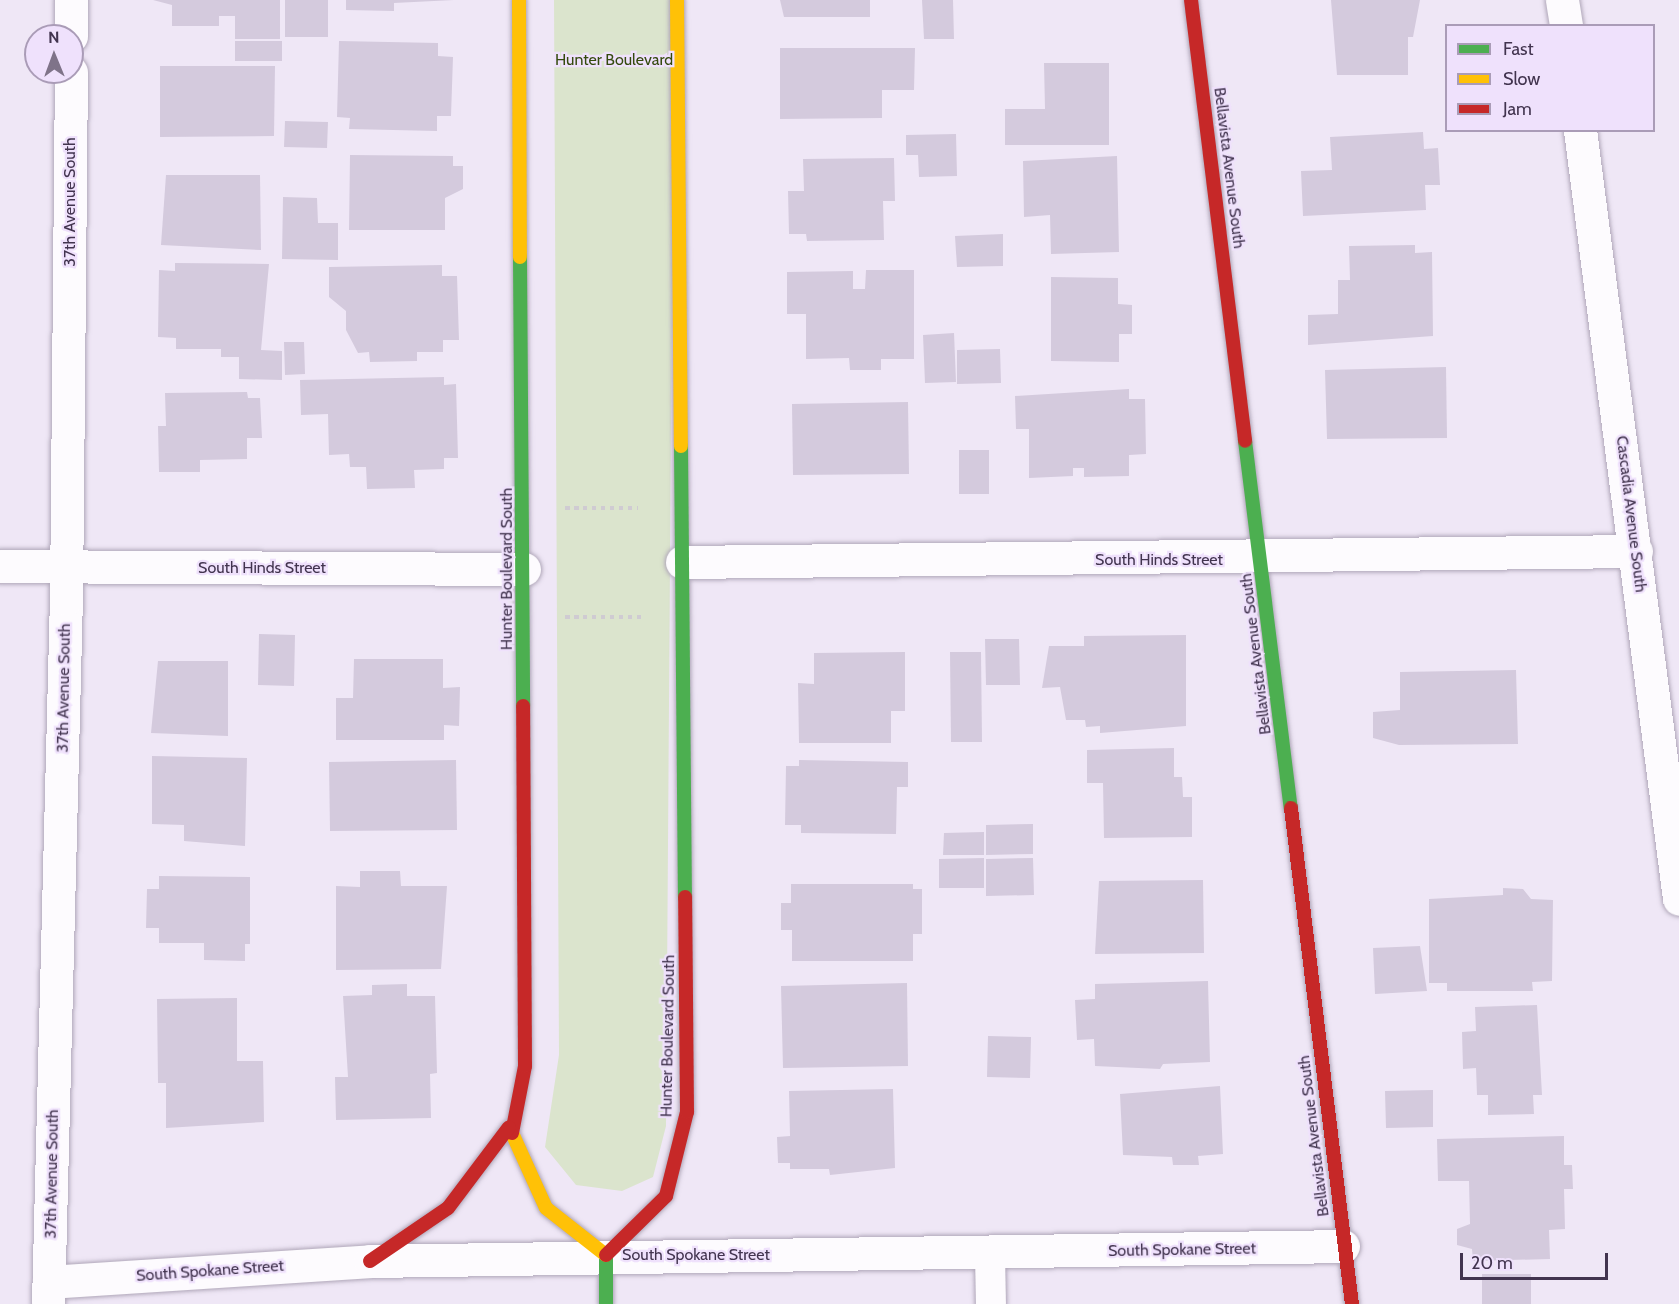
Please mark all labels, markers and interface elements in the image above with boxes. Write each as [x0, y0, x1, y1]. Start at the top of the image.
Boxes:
north arrow [24, 24, 84, 84]
legend [1445, 24, 1655, 132]
text: N [48, 28, 60, 47]
text: Fast [1503, 38, 1534, 60]
park label: Hunter Boulevard [555, 50, 673, 70]
text: Slow [1503, 68, 1540, 90]
street label: Bellavista Avenue South [1210, 86, 1248, 250]
text: Jam [1503, 98, 1532, 120]
street label: 37th Avenue South [60, 137, 80, 267]
street label: Cascadia Avenue South [1612, 435, 1650, 593]
street label: Hunter Boulevard South [497, 488, 517, 650]
street label: South Hinds Street [1095, 550, 1223, 570]
street label: South Hinds Street [198, 558, 326, 578]
street label: Bellavista Avenue South [1237, 572, 1275, 736]
street label: 37th Avenue South [53, 623, 75, 753]
street label: Hunter Boulevard South [657, 955, 679, 1117]
street label: Bellavista Avenue South [1295, 1054, 1333, 1218]
street label: 37th Avenue South [41, 1109, 63, 1239]
street label: South Spokane Street [1108, 1239, 1256, 1261]
scale bar [1463, 1241, 1612, 1279]
street label: South Spokane Street [622, 1245, 770, 1265]
text: 20 m [1471, 1252, 1513, 1274]
street label: South Spokane Street [136, 1256, 284, 1286]

